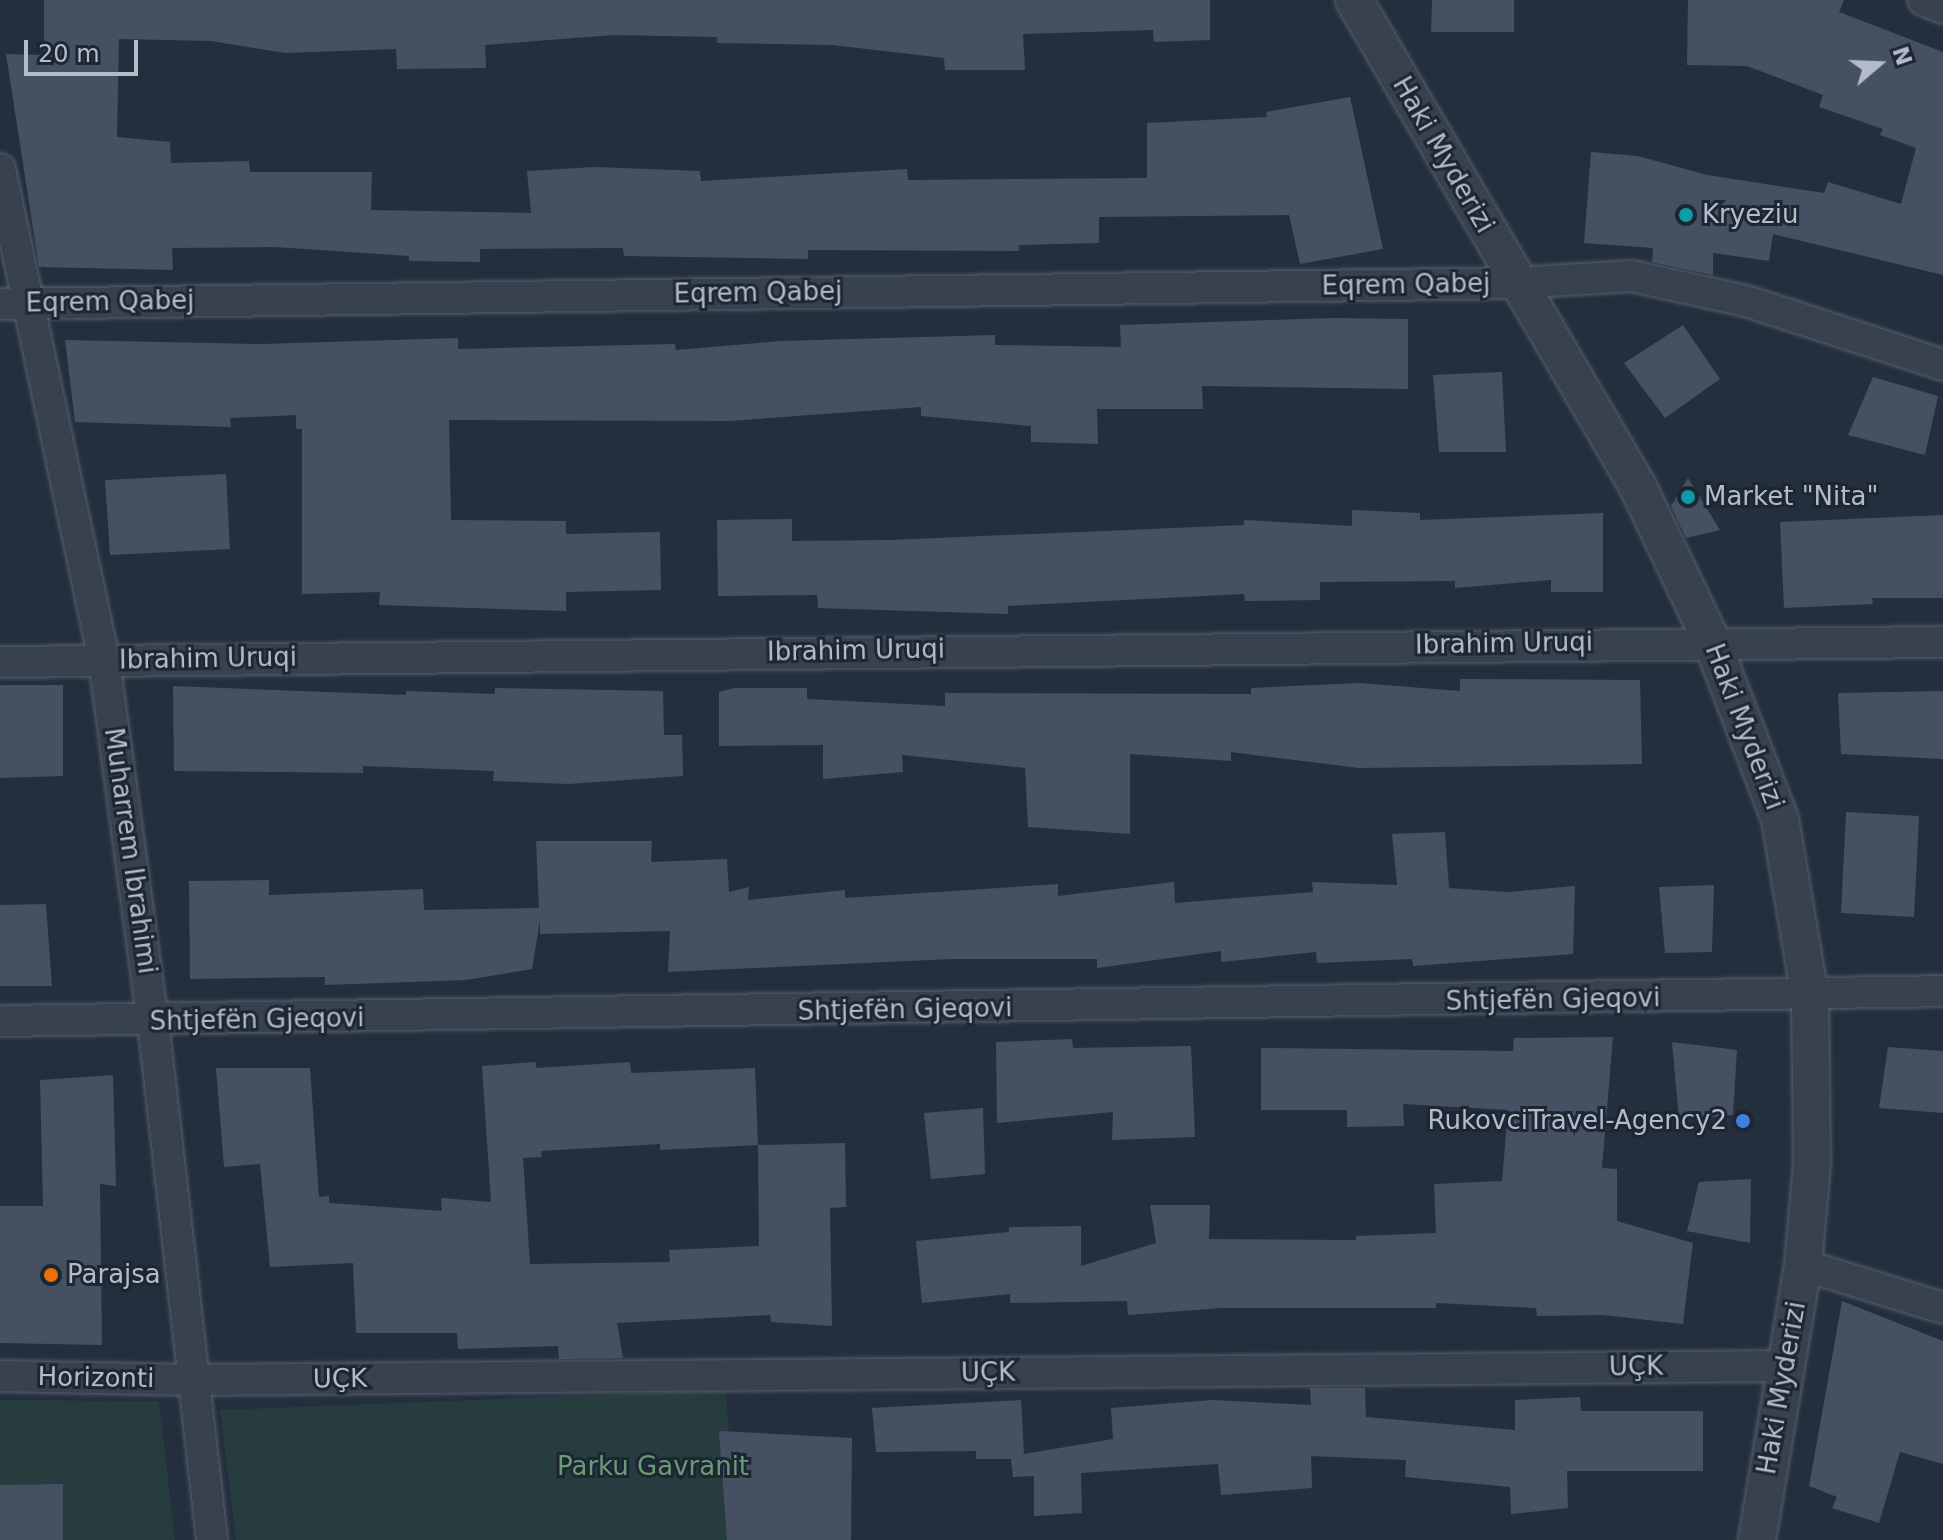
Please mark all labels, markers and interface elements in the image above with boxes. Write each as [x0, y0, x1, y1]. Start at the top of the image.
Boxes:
scale bar [28, 24, 142, 74]
north arrow [1839, 24, 1919, 104]
text: 20 m [38, 40, 100, 68]
text: N [1887, 43, 1917, 69]
street label: Haki Myderizi [1386, 71, 1500, 239]
place label: Kryeziu [1702, 199, 1798, 231]
marker: Kryeziu [1677, 206, 1695, 224]
street label: Eqrem Qabej [1321, 268, 1491, 302]
street label: Eqrem Qabej [673, 276, 843, 310]
street label: Eqrem Qabej [25, 285, 195, 319]
place label: Market "Nita" [1704, 481, 1878, 513]
marker: Market "Nita" [1679, 488, 1697, 506]
street label: Ibrahim Uruqi [1415, 627, 1593, 661]
street label: Ibrahim Uruqi [767, 634, 945, 668]
street label: Haki Myderizi [1698, 640, 1790, 814]
street label: Ibrahim Uruqi [119, 642, 297, 676]
street label: Muharrem Ibrahimi [97, 726, 163, 976]
street label: Shtjefën Gjeqovi [1445, 983, 1661, 1017]
street label: Shtjefën Gjeqovi [797, 993, 1013, 1027]
street label: Shtjefën Gjeqovi [149, 1003, 365, 1037]
place label: RukovciTravel-Agency2 [1428, 1105, 1727, 1137]
marker: RukovciTravel-Agency2 [1734, 1112, 1752, 1130]
place label: Parajsa [67, 1259, 161, 1291]
marker: Parajsa [42, 1266, 60, 1284]
street label: Haki Myderizi [1751, 1299, 1813, 1477]
street label: UÇK [1609, 1351, 1663, 1383]
street label: UÇK [961, 1357, 1015, 1389]
street label: Horizonti [37, 1361, 155, 1395]
street label: UÇK [313, 1363, 367, 1395]
park label: Parku Gavranit [557, 1451, 749, 1483]

